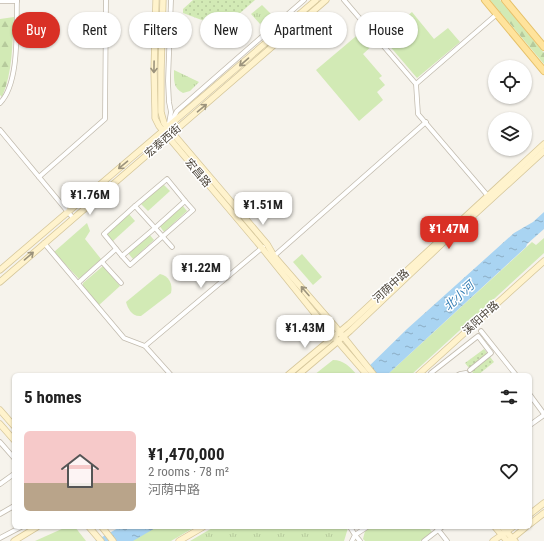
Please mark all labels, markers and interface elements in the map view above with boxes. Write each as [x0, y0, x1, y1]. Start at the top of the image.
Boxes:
chip: Buy [12, 12, 60, 48]
chip: Rent [68, 12, 121, 48]
chip: Filters [129, 12, 192, 48]
chip: New [200, 12, 252, 48]
chip: Apartment [260, 12, 347, 48]
chip: House [355, 12, 418, 48]
one-way arrow [239, 57, 249, 67]
one-way arrow [150, 60, 158, 73]
map controls [488, 60, 532, 156]
button: locate [488, 60, 532, 104]
one-way arrow [197, 103, 208, 112]
button: layers [488, 112, 532, 156]
street label: 宏泰西街 [142, 122, 184, 160]
street label: 宏昌路 [182, 156, 214, 190]
one-way arrow [118, 161, 128, 170]
pin: ¥1.76M [57, 182, 123, 216]
text: ¥1.76M [70, 187, 110, 202]
pin: ¥1.51M [230, 192, 296, 226]
text: ¥1.51M [243, 197, 283, 212]
pin: ¥1.47M [416, 216, 482, 250]
text: ¥1.47M [429, 221, 469, 236]
one-way arrow [24, 252, 34, 261]
pin: ¥1.22M [168, 255, 234, 289]
text: ¥1.22M [181, 260, 221, 275]
street label: 河荫中路 [370, 266, 412, 306]
water label: 北小河 [441, 277, 478, 313]
one-way arrow [300, 286, 309, 296]
street label: 溪阳中路 [460, 298, 502, 338]
pin: ¥1.43M [272, 315, 338, 349]
text: ¥1.43M [285, 320, 325, 335]
icon: filters [498, 386, 520, 408]
text: 5 homes [24, 387, 82, 407]
text: ¥1,470,000 [148, 444, 225, 464]
icon: home [56, 447, 104, 495]
icon: heart [498, 460, 520, 482]
text: 2 rooms · 78 m² [148, 464, 229, 479]
text: 河荫中路 [148, 482, 200, 497]

